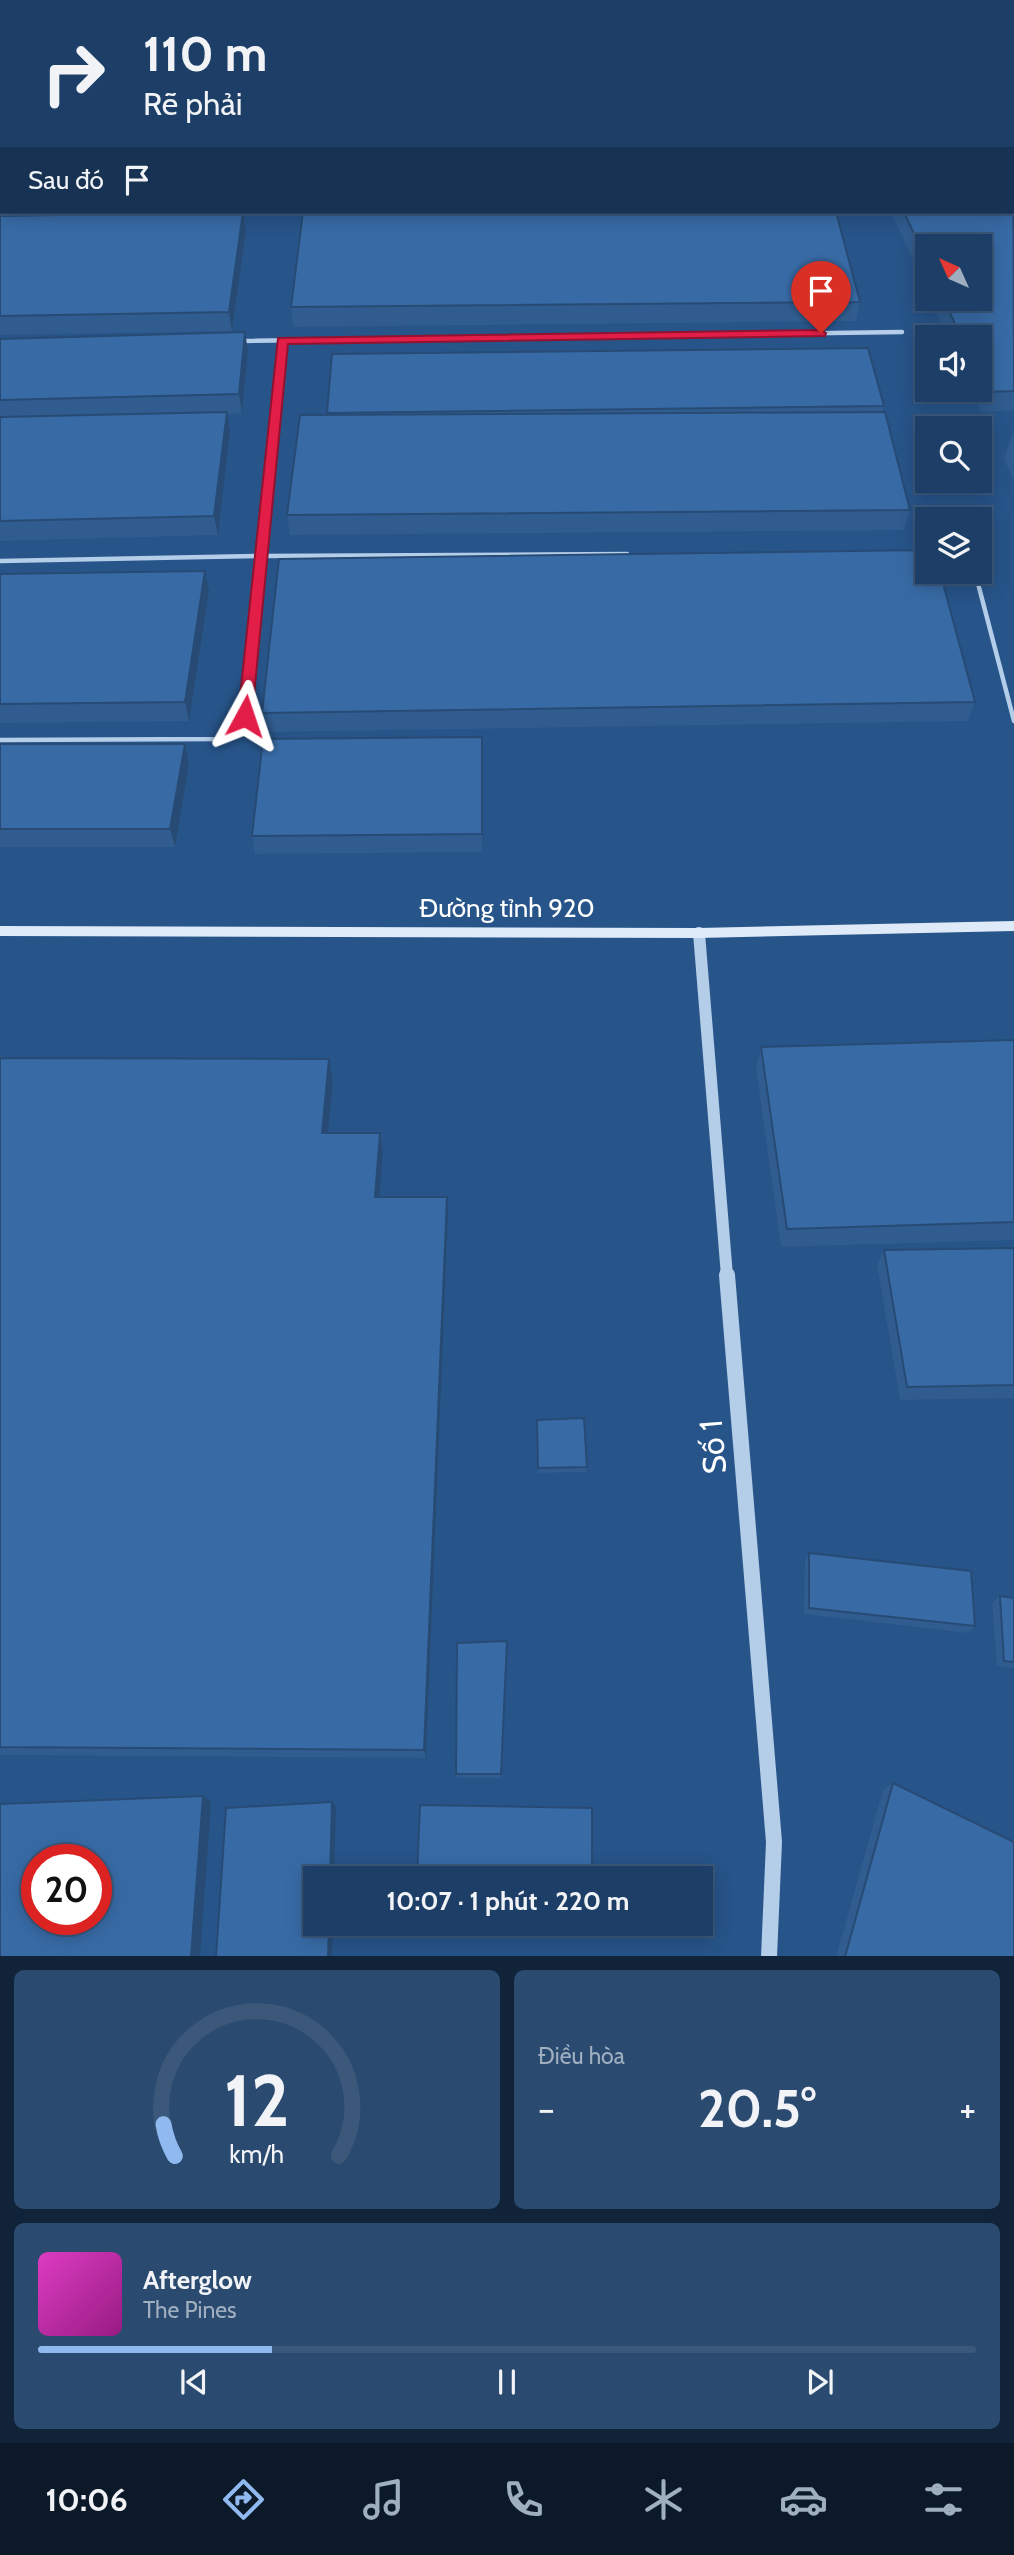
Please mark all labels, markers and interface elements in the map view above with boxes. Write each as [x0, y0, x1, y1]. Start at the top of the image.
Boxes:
text: 110 m [143, 24, 267, 83]
icon: right [28, 28, 119, 119]
text: Rẽ phải [143, 84, 243, 123]
icon: arrive [118, 161, 156, 199]
text: Sau đó [28, 164, 104, 196]
north arrow [915, 234, 992, 312]
map controls [915, 234, 992, 584]
pin [791, 261, 851, 333]
icon: arrive [802, 272, 840, 310]
button: sound [915, 325, 992, 402]
button: search [915, 416, 992, 493]
button: layers [915, 507, 992, 584]
position arrow [208, 679, 282, 753]
street label: Đường tỉnh 920 [419, 892, 595, 924]
street label: Số 1 [691, 1418, 734, 1476]
speed limit sign: 20 [21, 1844, 112, 1935]
text: 10:07 · 1 phút · 220 m [387, 1885, 629, 1917]
text: Điều hòa [538, 2042, 625, 2070]
text: 12 [224, 2056, 290, 2144]
text: 20.5° [698, 2077, 816, 2140]
text: − [538, 2085, 555, 2132]
text: + [959, 2085, 976, 2132]
text: km/h [230, 2138, 284, 2168]
text: Afterglow [143, 2264, 252, 2296]
text: The Pines [143, 2296, 237, 2324]
icon: previous [175, 2363, 213, 2401]
icon: pause [488, 2363, 526, 2401]
icon: next [801, 2363, 839, 2401]
icon: directions [219, 2475, 268, 2524]
icon: music [359, 2475, 408, 2524]
icon: phone [499, 2475, 548, 2524]
icon: climate [639, 2475, 688, 2524]
icon: car [779, 2475, 828, 2524]
icon: filters [919, 2475, 968, 2524]
text: 10:06 [46, 2480, 128, 2519]

